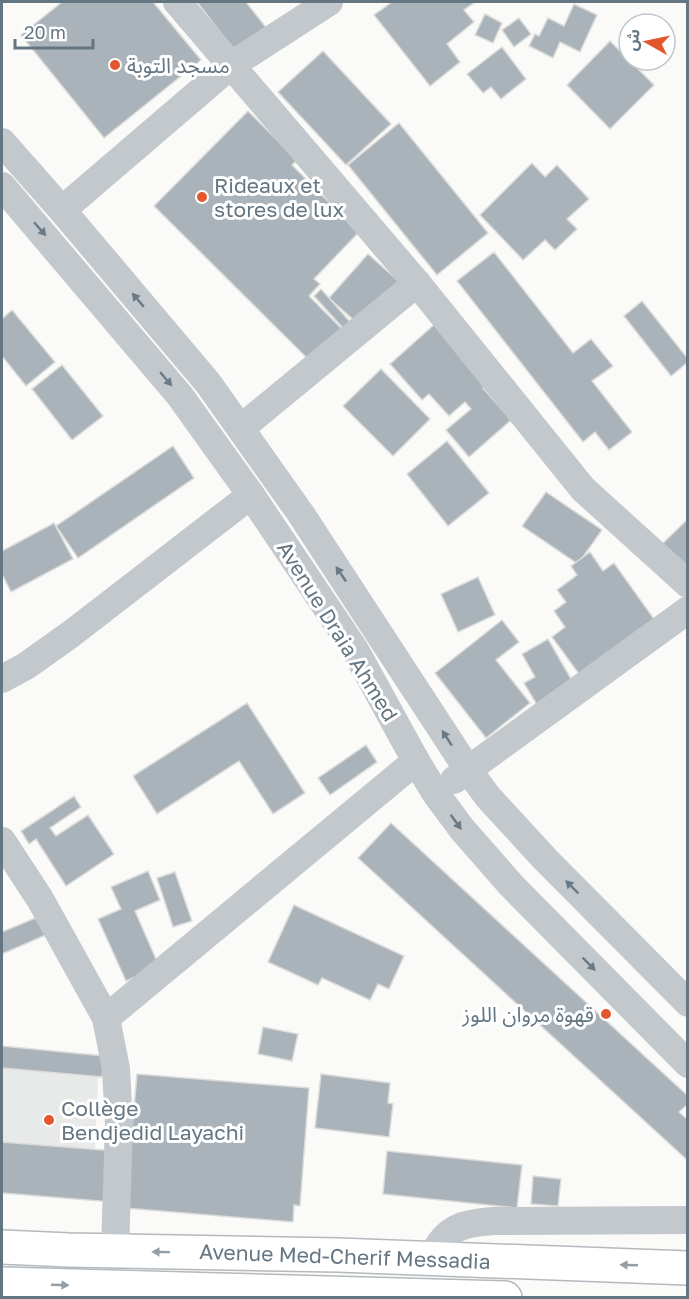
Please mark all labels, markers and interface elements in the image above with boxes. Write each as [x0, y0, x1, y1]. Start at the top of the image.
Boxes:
scale bar [15, 12, 93, 50]
north arrow [617, 12, 677, 72]
text: 20 m [24, 21, 66, 43]
text: ش [621, 27, 644, 52]
place label: مسجد التوبة [127, 52, 230, 78]
marker: مسجد التوبة [108, 58, 122, 72]
place label: Rideaux et stores de lux [214, 172, 344, 222]
marker: Rideaux et stores de lux [195, 190, 209, 204]
one-way arrow [33, 221, 46, 236]
one-way arrow [132, 293, 145, 308]
one-way arrow [159, 371, 172, 387]
street label: Avenue Draia Ahmed [272, 536, 404, 726]
one-way arrow [336, 566, 347, 582]
one-way arrow [442, 730, 453, 746]
one-way arrow [450, 814, 462, 830]
one-way arrow [565, 880, 579, 894]
one-way arrow [582, 957, 596, 971]
place label: قهوة مروان اللوز [462, 1001, 594, 1027]
marker: قهوة مروان اللوز [599, 1007, 613, 1021]
place label: Collège Bendjedid Layachi [61, 1095, 244, 1145]
marker: Collège Bendjedid Layachi [42, 1113, 56, 1127]
street label: Avenue Med-Cherif Messadia [199, 1238, 491, 1274]
one-way arrow [152, 1247, 171, 1256]
one-way arrow [620, 1261, 639, 1270]
one-way arrow [50, 1281, 69, 1290]

